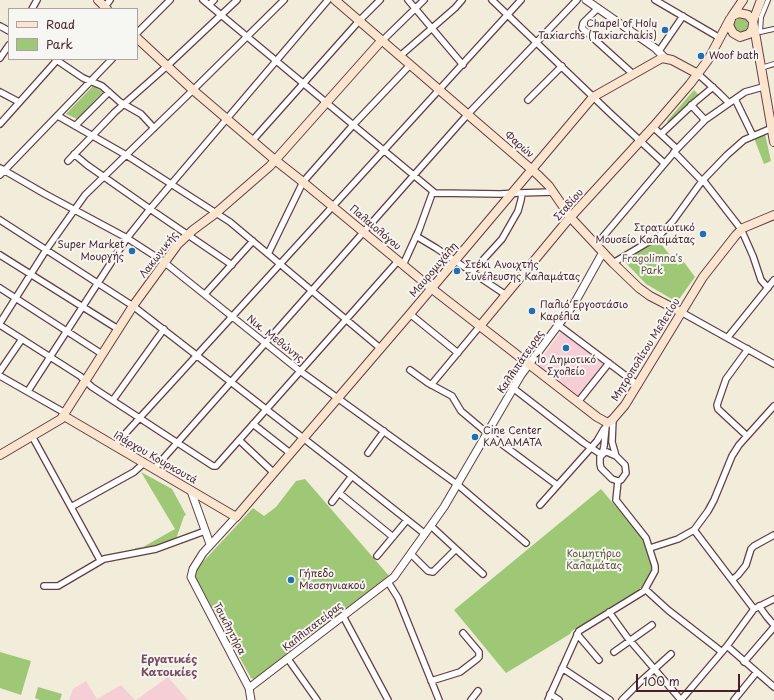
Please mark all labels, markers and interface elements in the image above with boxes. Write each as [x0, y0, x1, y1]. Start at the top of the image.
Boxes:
legend [8, 8, 138, 60]
text: Road [46, 15, 75, 33]
place label: Chapel of Holy Taxiarchs (Taxiarchakis) [538, 18, 657, 42]
marker: Chapel of Holy Taxiarchs (Taxiarchakis) [660, 25, 670, 35]
text: Park [46, 35, 73, 53]
place label: Woof bath [709, 50, 759, 62]
marker: Woof bath [696, 51, 706, 61]
street label: Φαρών [502, 129, 536, 161]
street label: Σταδίου [552, 187, 586, 223]
street label: Παλαιολόγου [347, 203, 403, 253]
place label: Στρατιωτικό Μουσείο Καλαμάτας [595, 222, 695, 246]
marker: Στρατιωτικό Μουσείο Καλαμάτας [698, 229, 708, 239]
street label: Λακωνικής [137, 230, 181, 280]
place label: Super Market Μουργής [58, 239, 124, 262]
street label: Μαυρομιχάλη [408, 240, 460, 300]
marker: Super Market Μουργής [127, 246, 137, 256]
park label: Fragolimna's Park [622, 253, 682, 276]
place label: Στέκι Ανοιχτής Συνέλευσης Καλαμάτας [465, 259, 580, 282]
marker: Στέκι Ανοιχτής Συνέλευσης Καλαμάτας [452, 266, 462, 276]
street label: Μητροπολίτου Μελετίου [609, 296, 683, 404]
place label: Παλιό Εργοστάσιο Καρέλια [540, 299, 628, 322]
marker: Παλιό Εργοστάσιο Καρέλια [527, 306, 537, 316]
street label: Νικ. Μεθώνης [244, 313, 306, 365]
street label: Καλλιπάτειρας [495, 328, 547, 396]
marker: 1o Δημοτικό Σχολείο [561, 343, 571, 353]
place label: 1o Δημοτικό Σχολείο [536, 354, 596, 378]
place label: Cine Center ΚΑΛΑΜΑΤΑ [483, 425, 542, 448]
street label: Ιλάρχου Κουρκουτά [111, 429, 199, 487]
marker: Cine Center ΚΑΛΑΜΑΤΑ [470, 432, 480, 442]
park label: Κοιμητήριο Καλαμάτας [566, 548, 622, 572]
place label: Γήπεδο Μεσσηνιακού [299, 568, 365, 592]
marker: Γήπεδο Μεσσηνιακού [286, 575, 296, 585]
street label: Καλλιπατείρας [281, 600, 345, 654]
street label: Τσικλητήρα [210, 601, 248, 657]
district label: Εργατικές Κατοικίες [141, 653, 197, 679]
scale bar [638, 666, 742, 692]
text: 100 m [643, 672, 680, 690]

